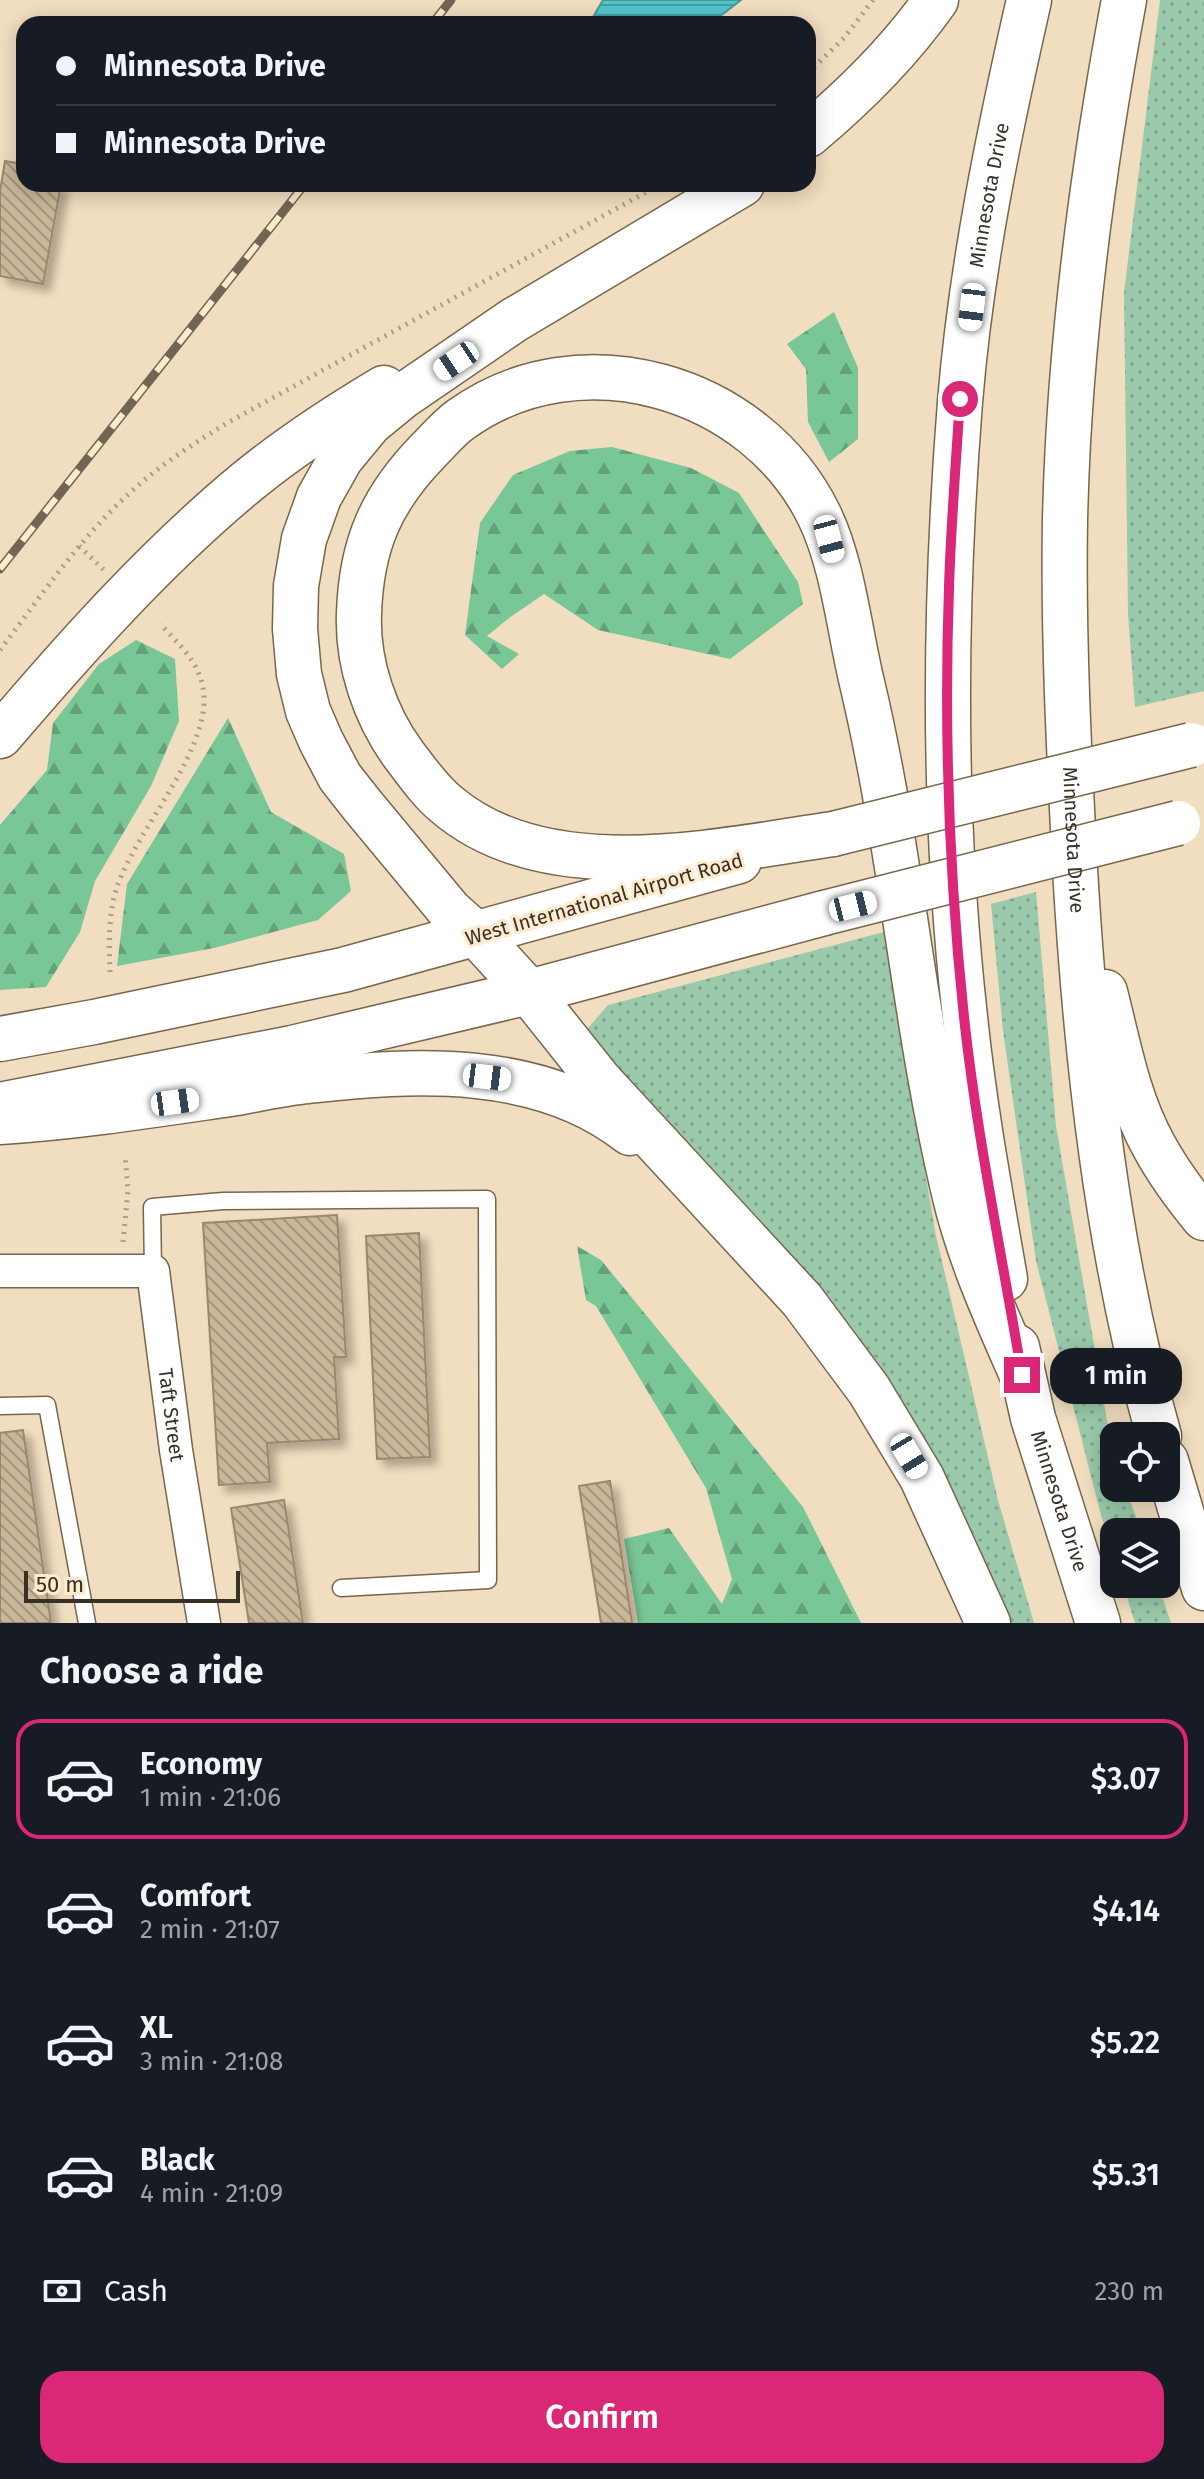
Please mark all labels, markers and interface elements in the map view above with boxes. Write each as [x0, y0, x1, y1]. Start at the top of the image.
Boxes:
text: Minnesota Drive [104, 48, 326, 84]
street label: Minnesota Drive [964, 121, 1014, 269]
text: Minnesota Drive [104, 125, 326, 161]
car [957, 282, 987, 332]
car [429, 338, 483, 384]
route start [942, 381, 978, 417]
car [811, 513, 847, 565]
street label: Minnesota Drive [1058, 766, 1090, 914]
street label: West International Airport Road [462, 848, 746, 950]
car [827, 889, 879, 923]
car [462, 1062, 512, 1092]
car [150, 1087, 200, 1117]
callout: 1 min [1050, 1347, 1182, 1403]
route end [1004, 1357, 1040, 1393]
text: 1 min [1085, 1360, 1147, 1391]
street label: Taft Street [154, 1367, 190, 1464]
map controls [1100, 1422, 1180, 1598]
button: locate [1100, 1422, 1180, 1502]
street label: Minnesota Drive [1026, 1428, 1093, 1575]
car [886, 1429, 932, 1483]
button: layers [1100, 1518, 1180, 1598]
scale bar [24, 1567, 240, 1603]
text: 50 m [36, 1571, 84, 1598]
text: Choose a ride [40, 1649, 263, 1693]
icon: car [44, 1743, 116, 1815]
text: Economy [140, 1746, 262, 1782]
text: $3.07 [1091, 1761, 1160, 1797]
text: 1 min · 21:06 [140, 1782, 281, 1813]
icon: car [44, 1875, 116, 1947]
text: Comfort [140, 1878, 251, 1914]
text: $4.14 [1092, 1893, 1160, 1929]
text: 2 min · 21:07 [140, 1914, 280, 1945]
icon: car [44, 2007, 116, 2079]
text: XL [140, 2010, 173, 2046]
text: $5.22 [1090, 2025, 1160, 2061]
text: 3 min · 21:08 [140, 2046, 283, 2077]
icon: car [44, 2139, 116, 2211]
text: Black [140, 2142, 215, 2178]
text: $5.31 [1092, 2157, 1160, 2193]
text: 4 min · 21:09 [140, 2178, 283, 2209]
icon: cash [40, 2269, 84, 2313]
text: Cash [104, 2273, 168, 2309]
text: 230 m [1095, 2276, 1164, 2307]
button: Confirm [40, 2371, 1164, 2463]

